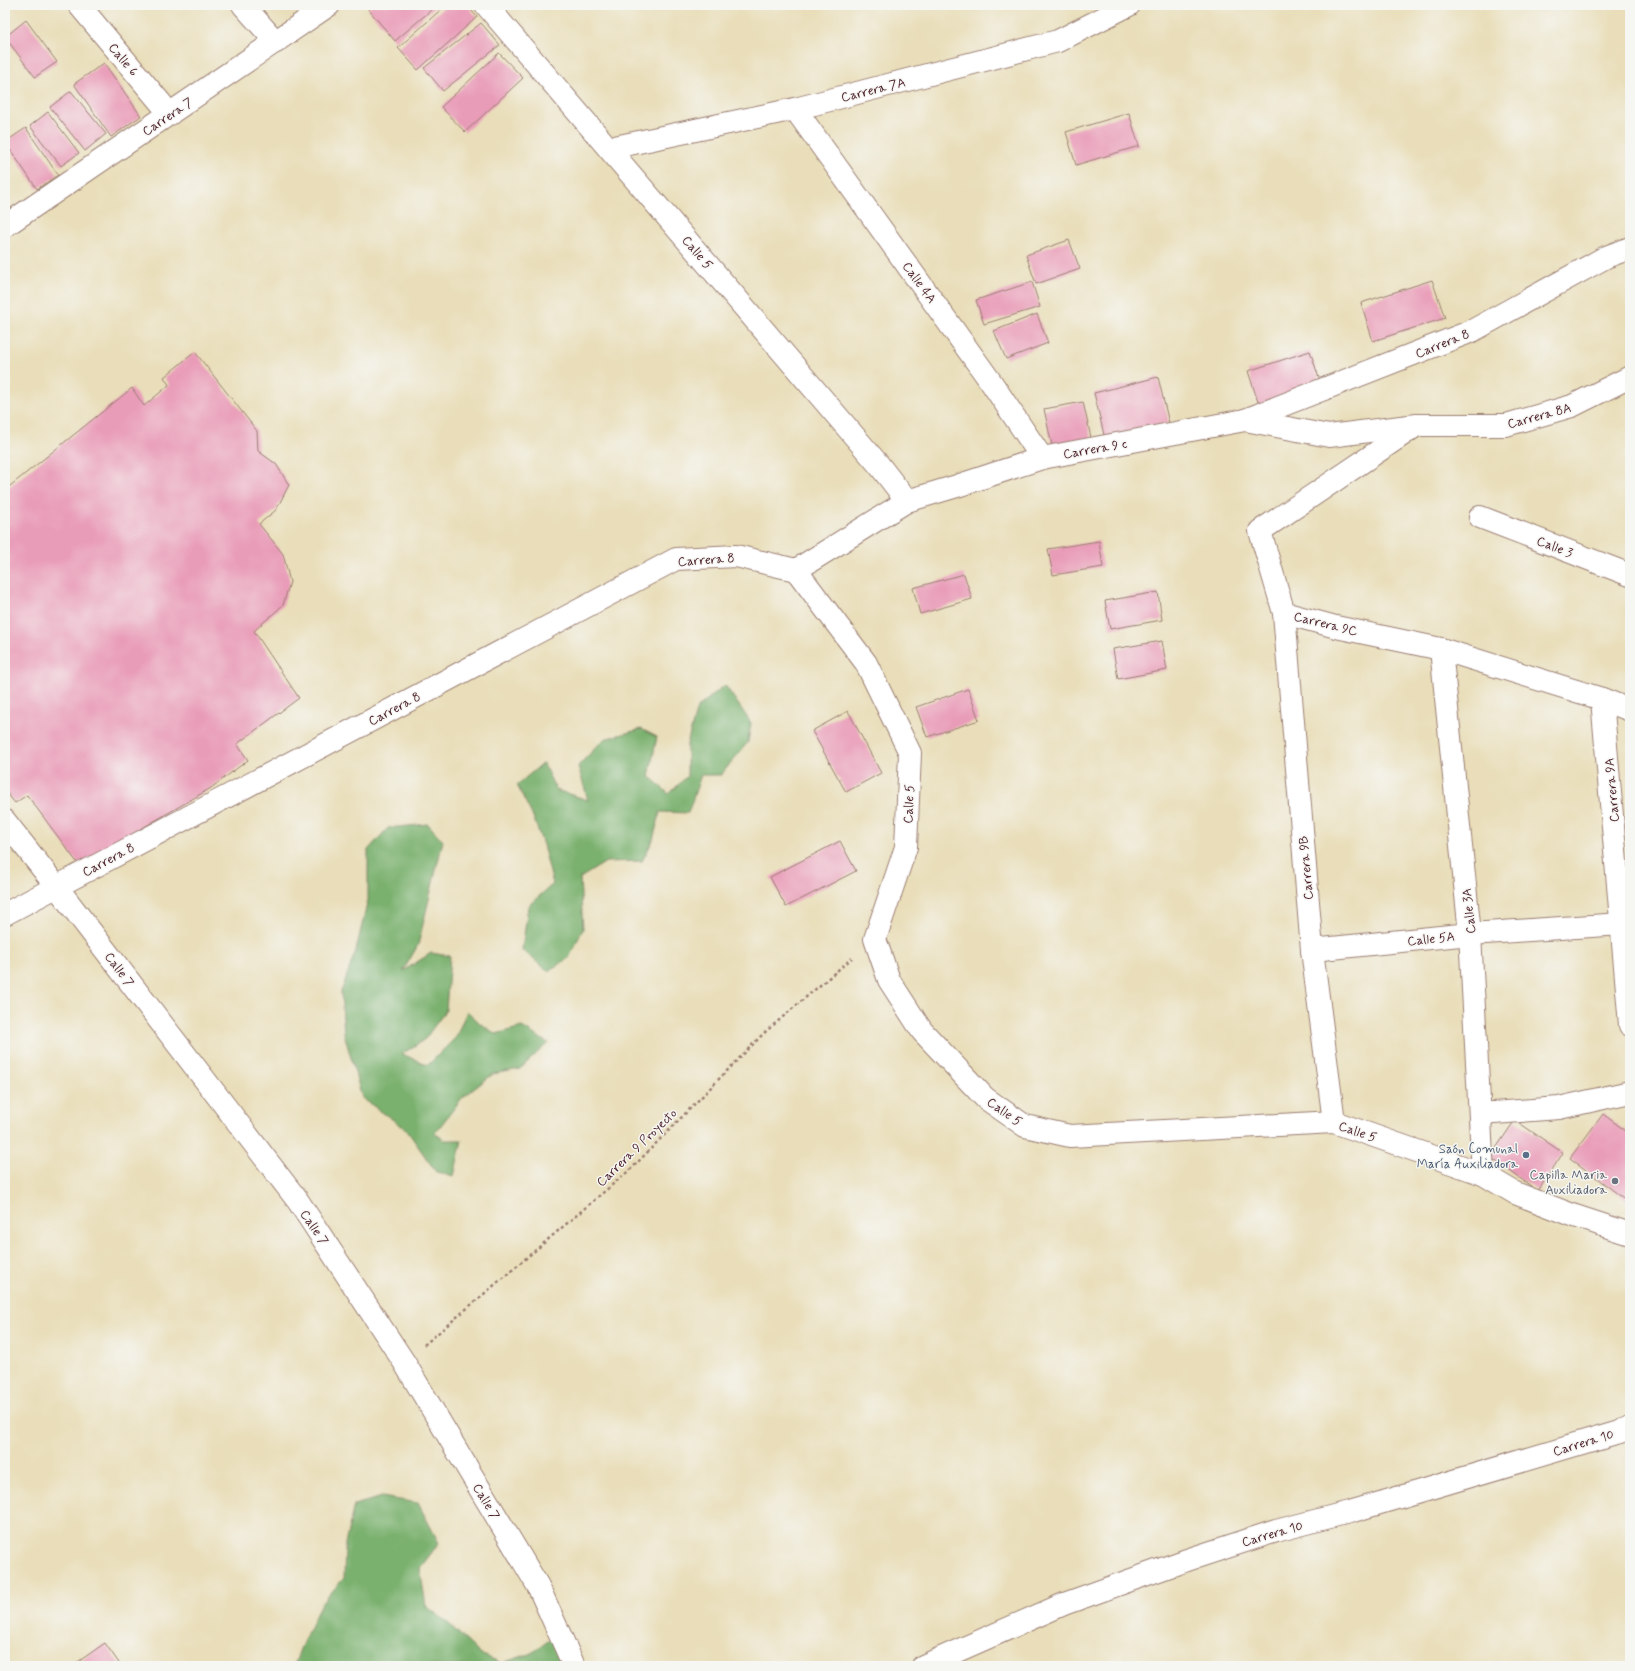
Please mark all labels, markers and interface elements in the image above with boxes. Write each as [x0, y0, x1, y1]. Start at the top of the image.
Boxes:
street label: Calle 6 [104, 40, 142, 80]
street label: Carrera 7A [839, 74, 907, 107]
street label: Carrera 7 [139, 94, 197, 140]
street label: Calle 5 [678, 232, 716, 274]
street label: Calle 4A [898, 259, 940, 307]
street label: Carrera 8 [1413, 326, 1472, 363]
street label: Carrera 8A [1506, 400, 1573, 433]
street label: Carrera 9 c [1062, 435, 1129, 463]
street label: Calle 3 [1534, 533, 1575, 562]
street label: Carrera 8 [677, 550, 735, 571]
street label: Carrera 9C [1292, 608, 1359, 641]
street label: Carrera 8 [366, 688, 424, 730]
street label: Carrera 9A [1601, 757, 1624, 823]
street label: Calle 5 [900, 784, 919, 824]
street label: Carrera 9B [1295, 835, 1318, 901]
street label: Carrera 8 [80, 839, 138, 881]
street label: Calle 3A [1459, 887, 1480, 935]
street label: Calle 5A [1407, 929, 1456, 950]
street label: Calle 7 [100, 949, 137, 991]
street label: Calle 5 [983, 1094, 1025, 1131]
street label: Carrera 9 Proyecto [593, 1105, 681, 1191]
street label: Calle 5 [1336, 1118, 1379, 1147]
place label: Saón Comunal María Auxiliadora [1417, 1141, 1518, 1173]
marker: Saón Comunal María Auxiliadora [1521, 1150, 1531, 1160]
place label: Capilla Maria Auxiliadora [1530, 1167, 1607, 1199]
marker: Capilla Maria Auxiliadora [1610, 1176, 1620, 1186]
street label: Calle 7 [296, 1207, 332, 1249]
street label: Carrera 10 [1551, 1426, 1616, 1461]
street label: Calle 7 [468, 1481, 503, 1523]
street label: Carrera 10 [1240, 1518, 1305, 1551]

